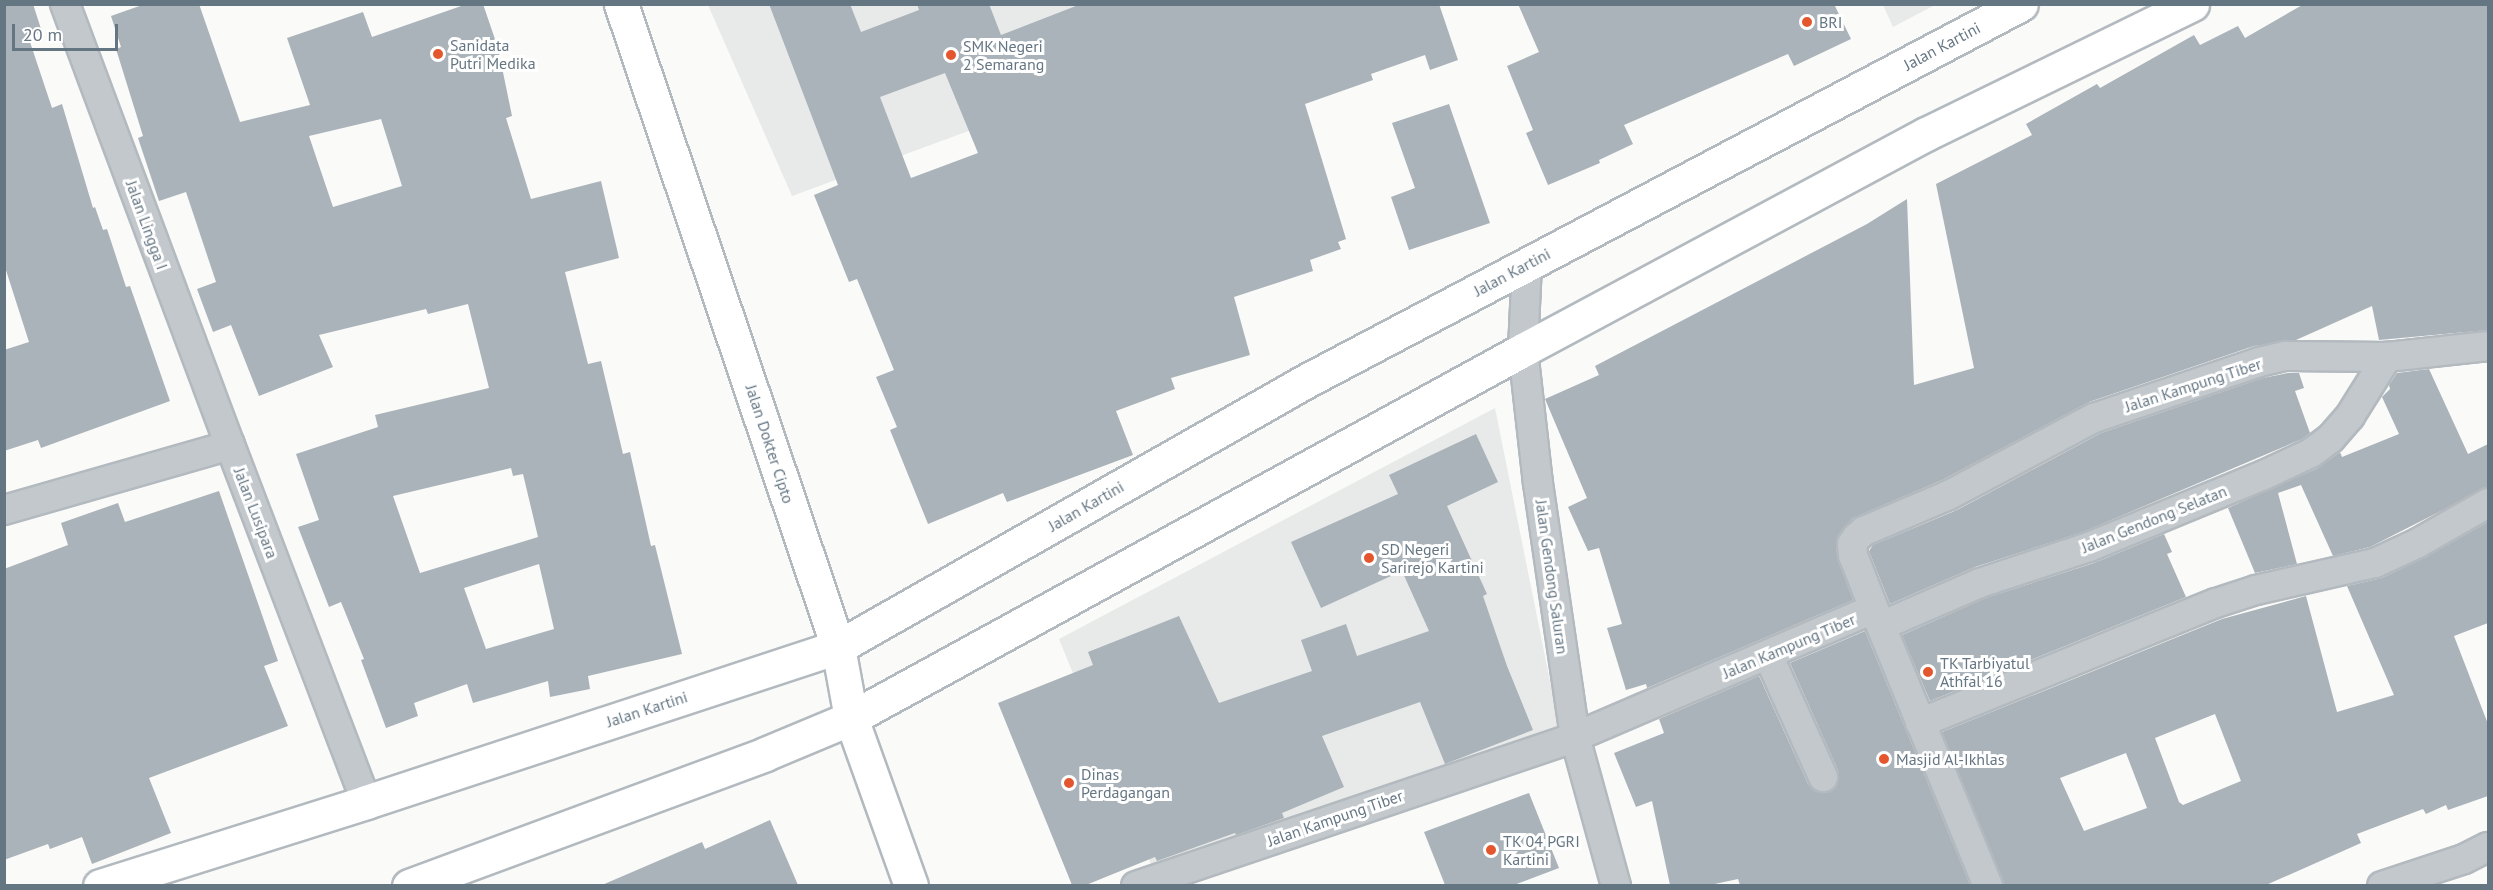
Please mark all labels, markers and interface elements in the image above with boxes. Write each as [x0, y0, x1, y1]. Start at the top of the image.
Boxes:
scale bar [15, 12, 122, 50]
place label: BRI [1819, 12, 1843, 32]
marker: BRI [1800, 15, 1814, 29]
street label: Jalan Kartini [1900, 18, 1984, 74]
text: 20 m [23, 23, 62, 46]
place label: Sanidata Putri Medika [450, 35, 536, 73]
place label: SMK Negeri 2 Semarang [963, 36, 1044, 74]
marker: Sanidata Putri Medika [431, 47, 445, 61]
marker: SMK Negeri 2 Semarang [944, 48, 958, 62]
street label: Jalan Lingga I [122, 178, 172, 272]
street label: Jalan Kartini [1470, 244, 1554, 300]
street label: Jalan Kampung Tiber [2122, 354, 2264, 416]
street label: Jalan Dokter Cipto [742, 382, 798, 506]
street label: Jalan Lusipara [230, 465, 282, 561]
street label: Jalan Kartini [1045, 477, 1127, 535]
street label: Jalan Gendong Selatan [2079, 481, 2229, 557]
street label: Jalan Gendong Saluran [1532, 499, 1572, 655]
place label: SD Negeri Sarirejo Kartini [1381, 539, 1484, 577]
marker: SD Negeri Sarirejo Kartini [1362, 551, 1376, 565]
street label: Jalan Kampung Tiber [1720, 609, 1858, 683]
place label: TK Tarbiyatul Athfal 16 [1940, 653, 2031, 691]
marker: TK Tarbiyatul Athfal 16 [1921, 665, 1935, 679]
street label: Jalan Kartini [604, 687, 690, 731]
place label: Masjid Al-Ikhlas [1896, 749, 2005, 769]
marker: Masjid Al-Ikhlas [1877, 752, 1891, 766]
place label: Dinas Perdagangan [1081, 764, 1170, 802]
marker: Dinas Perdagangan [1062, 776, 1076, 790]
street label: Jalan Kampung Tiber [1264, 786, 1406, 850]
place label: TK 04 PGRI Kartini [1503, 831, 1580, 869]
marker: TK 04 PGRI Kartini [1484, 843, 1498, 857]

